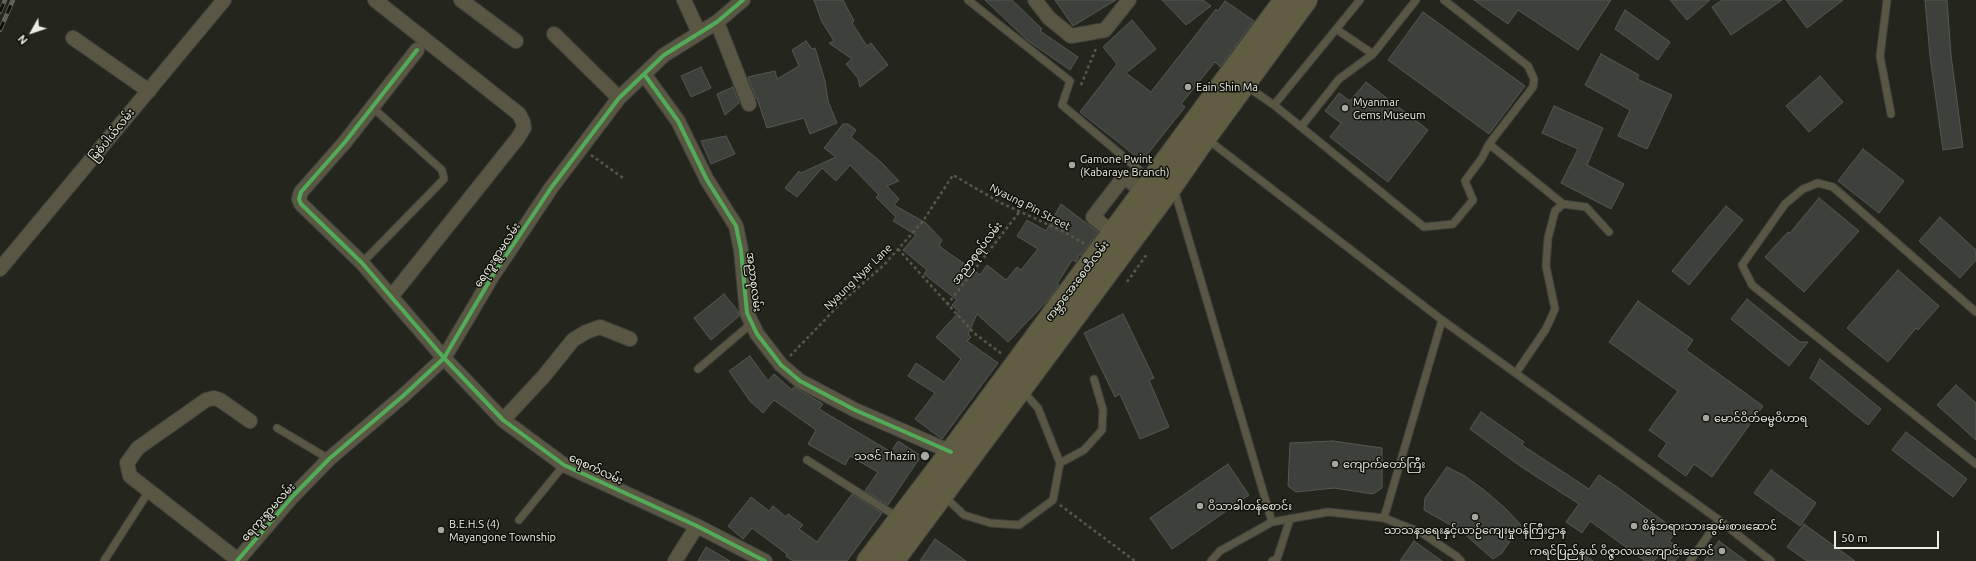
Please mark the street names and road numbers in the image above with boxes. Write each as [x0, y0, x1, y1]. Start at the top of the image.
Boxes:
street label: မြစံပါယ်လမ်း [87, 106, 137, 164]
street label: Nyaung Pin Street [987, 181, 1073, 233]
street label: အညာစုရပ်လမ်း [949, 219, 1005, 287]
street label: ရေကူးရွာမလမ်း [471, 220, 523, 290]
street label: ကမ္ဘာအေးစေတီလမ်း [1042, 238, 1112, 324]
street label: Nyaung Nyar Lane [821, 241, 895, 313]
street label: အညာစုလမ်း [744, 251, 764, 313]
street label: ရေစက်လမ်း [567, 451, 625, 487]
street label: ရေကူးရွာမလမ်း [238, 480, 298, 544]

